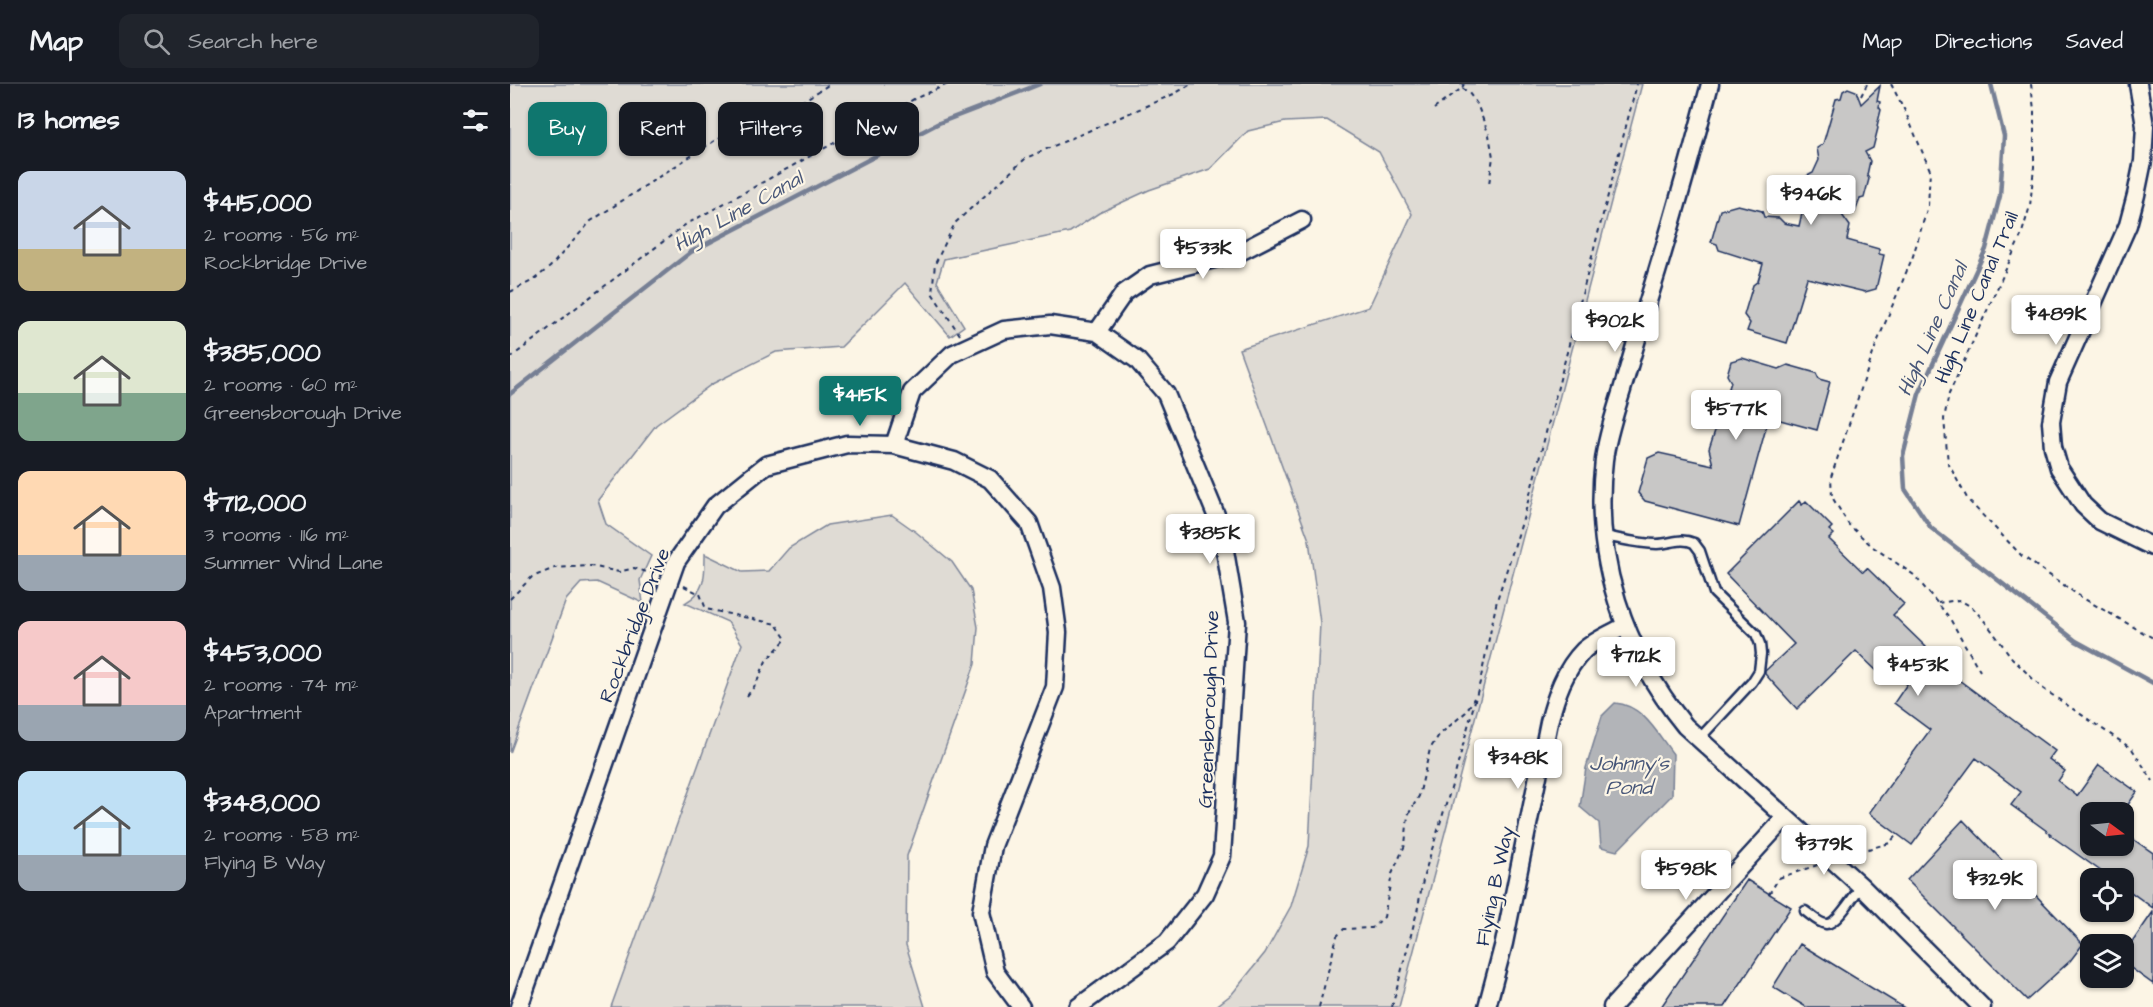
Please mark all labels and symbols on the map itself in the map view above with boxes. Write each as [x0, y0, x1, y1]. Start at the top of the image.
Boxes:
water label: High Line Canal [668, 163, 811, 260]
pin: $946K [1769, 175, 1853, 226]
street label: High Line Canal Trail [1929, 207, 2023, 387]
pin: $533K [1161, 229, 1245, 280]
water label: High Line Canal [1891, 258, 1973, 400]
pin: $489K [2014, 295, 2098, 346]
pin: $902K [1573, 302, 1657, 353]
pin: $415K [818, 376, 902, 427]
pin: $577K [1694, 390, 1778, 441]
pin: $385K [1168, 514, 1252, 565]
street label: Rockbridge Drive [593, 544, 678, 707]
street label: Greensborough Drive [1192, 609, 1227, 808]
pin: $712K [1594, 637, 1678, 688]
pin: $453K [1876, 646, 1960, 697]
pin: $348K [1476, 739, 1560, 790]
water label: Johnny's Pond [1589, 749, 1670, 802]
north arrow [2080, 802, 2134, 856]
street label: Flying B Way [1469, 824, 1522, 949]
pin: $379K [1782, 825, 1866, 876]
pin: $598K [1644, 850, 1728, 901]
pin: $329K [1953, 860, 2037, 911]

